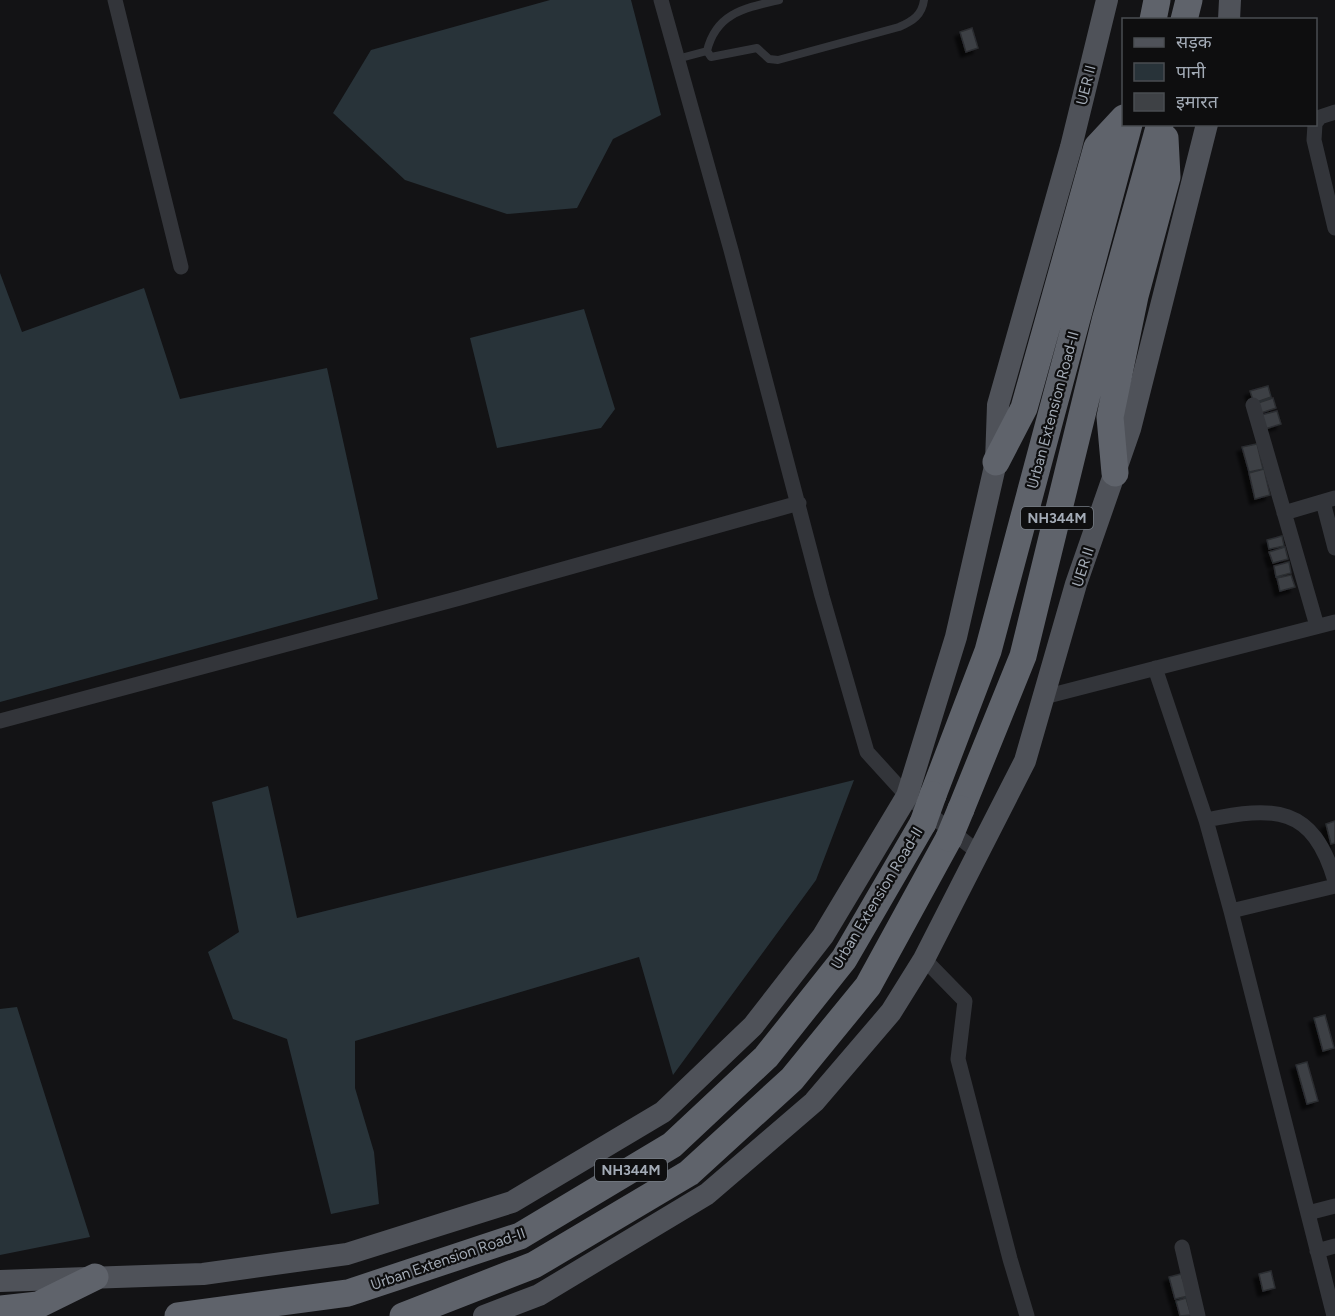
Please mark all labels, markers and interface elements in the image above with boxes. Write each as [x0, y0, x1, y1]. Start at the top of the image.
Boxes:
legend [1122, 18, 1317, 126]
text: सड़क [1176, 31, 1213, 53]
text: पानी [1176, 61, 1206, 83]
street label: UER II [1072, 63, 1100, 107]
text: इमारत [1176, 91, 1219, 113]
street label: Urban Extension Road-II [1023, 329, 1083, 491]
road number: NH344M [1021, 507, 1093, 529]
street label: UER II [1068, 545, 1098, 589]
street label: Urban Extension Road-II [827, 824, 927, 972]
road number: NH344M [595, 1159, 667, 1181]
street label: Urban Extension Road-II [368, 1224, 528, 1294]

